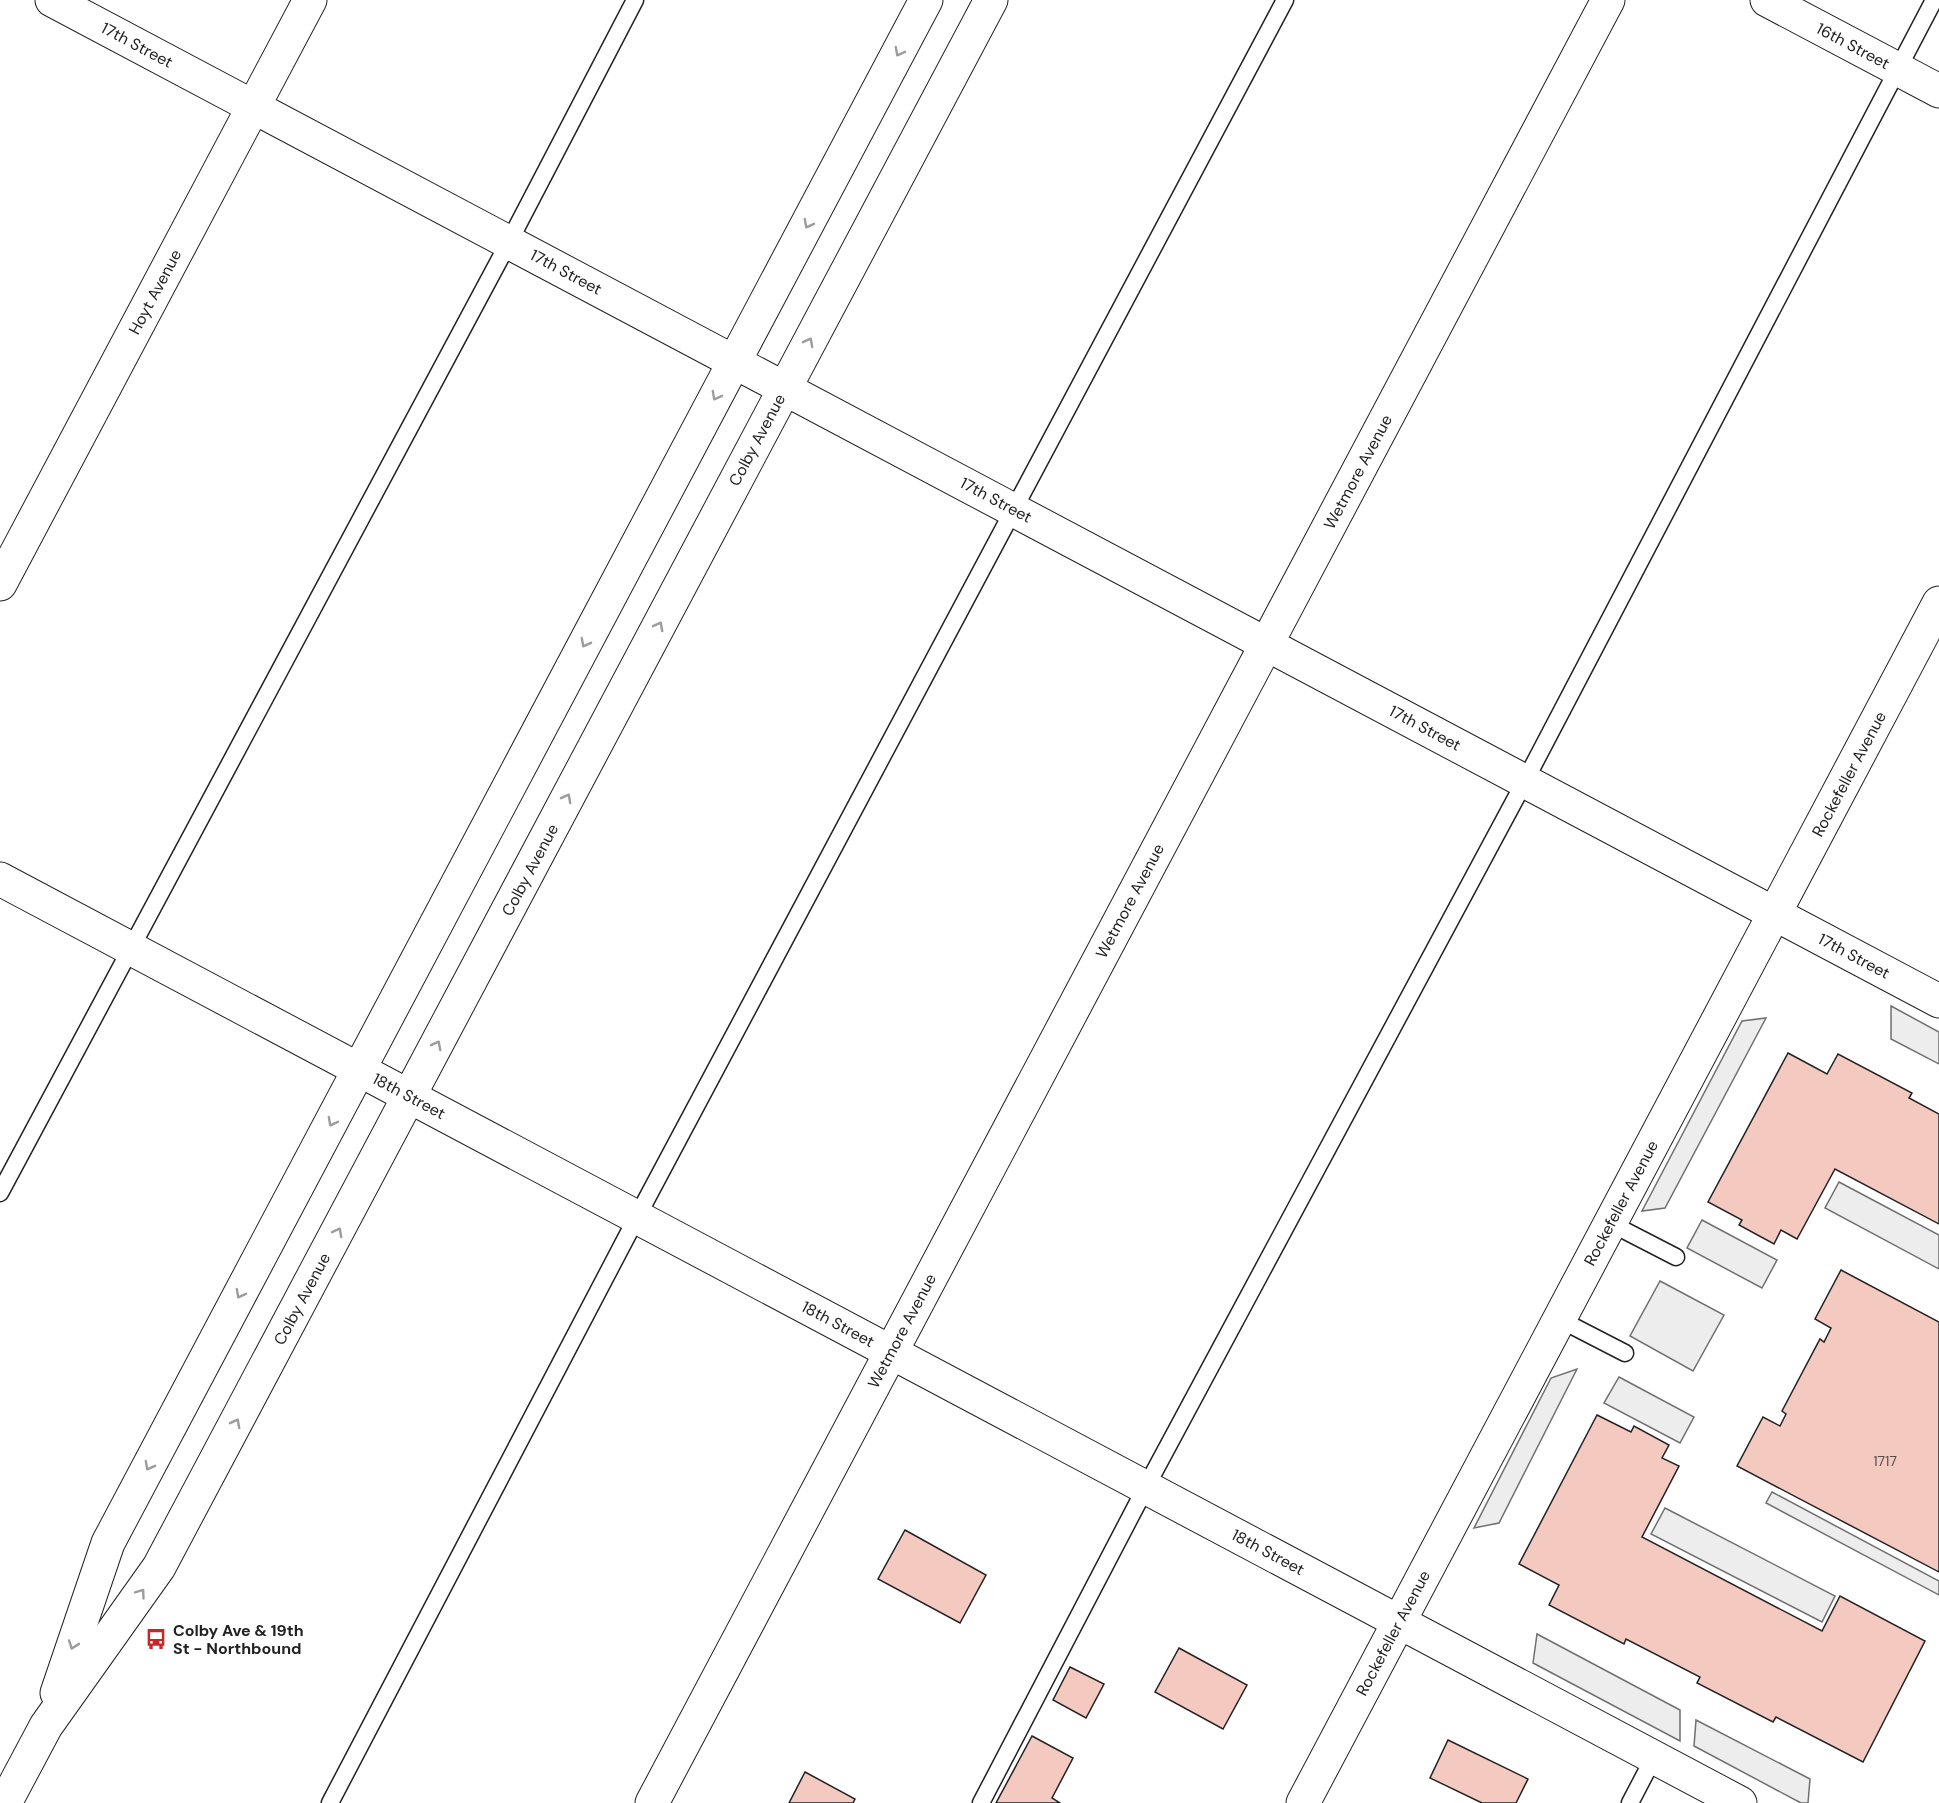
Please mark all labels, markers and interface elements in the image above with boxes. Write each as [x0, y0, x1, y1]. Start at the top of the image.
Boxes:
street label: 17th Street [97, 17, 177, 73]
street label: 16th Street [1813, 18, 1893, 74]
one-way arrow [895, 45, 906, 56]
one-way arrow [803, 218, 815, 229]
street label: 17th Street [526, 244, 606, 300]
street label: Hoyt Avenue [124, 246, 186, 338]
one-way arrow [802, 338, 813, 349]
one-way arrow [712, 390, 723, 401]
street label: Colby Avenue [724, 390, 790, 490]
street label: Wetmore Avenue [1319, 411, 1397, 533]
street label: 17th Street [956, 472, 1036, 528]
one-way arrow [652, 622, 663, 632]
one-way arrow [581, 636, 593, 647]
street label: 17th Street [1385, 700, 1465, 756]
street label: Rockefeller Avenue [1807, 708, 1891, 840]
one-way arrow [560, 793, 572, 804]
street label: Colby Avenue [497, 820, 563, 920]
street label: Wetmore Avenue [1091, 840, 1169, 962]
street label: 17th Street [1814, 928, 1894, 984]
one-way arrow [430, 1040, 441, 1051]
street label: 18th Street [369, 1068, 449, 1124]
one-way arrow [328, 1115, 339, 1126]
street label: Rockefeller Avenue [1579, 1137, 1663, 1269]
one-way arrow [331, 1228, 342, 1238]
street label: Colby Avenue [269, 1249, 335, 1349]
street label: Wetmore Avenue [863, 1270, 941, 1392]
one-way arrow [236, 1288, 247, 1298]
street label: 18th Street [798, 1296, 878, 1352]
one-way arrow [229, 1418, 240, 1429]
house number: 1717 [1873, 1452, 1897, 1470]
one-way arrow [145, 1460, 156, 1471]
street label: 18th Street [1228, 1524, 1308, 1580]
street label: Rockefeller Avenue [1351, 1567, 1435, 1699]
one-way arrow [134, 1588, 145, 1599]
place label: Colby Ave & 19th St - Northbound [173, 1620, 304, 1659]
bus stop icon: Colby Ave & 19th St - Northbound [144, 1627, 168, 1651]
one-way arrow [68, 1639, 81, 1650]

